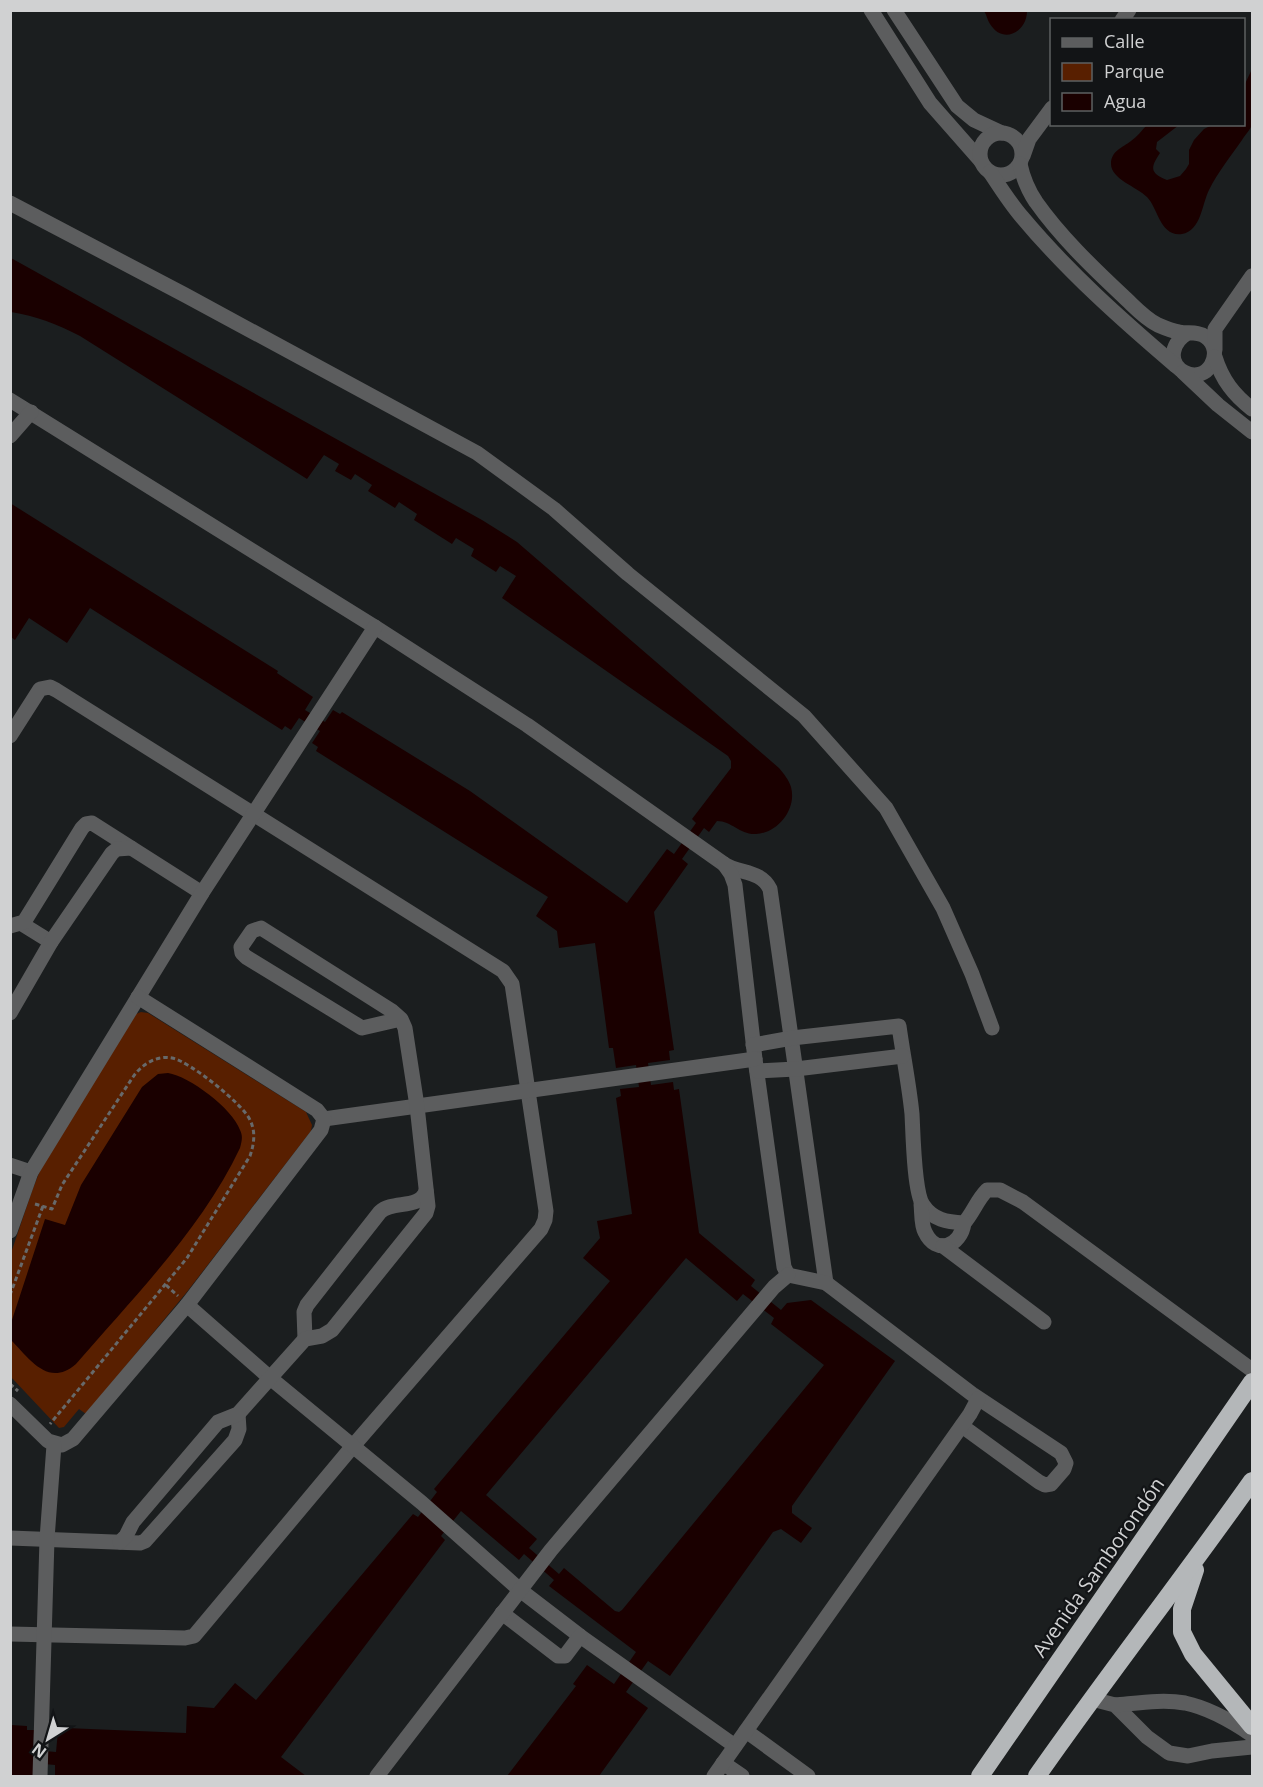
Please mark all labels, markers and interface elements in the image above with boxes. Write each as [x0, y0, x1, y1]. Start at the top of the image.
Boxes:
legend [1050, 18, 1245, 126]
text: Calle [1104, 29, 1145, 53]
text: Parque [1104, 59, 1164, 83]
text: Agua [1104, 89, 1146, 113]
street label: Avenida Samborondón [1026, 1472, 1170, 1662]
north arrow [18, 1709, 78, 1769]
text: N [27, 1738, 51, 1764]

